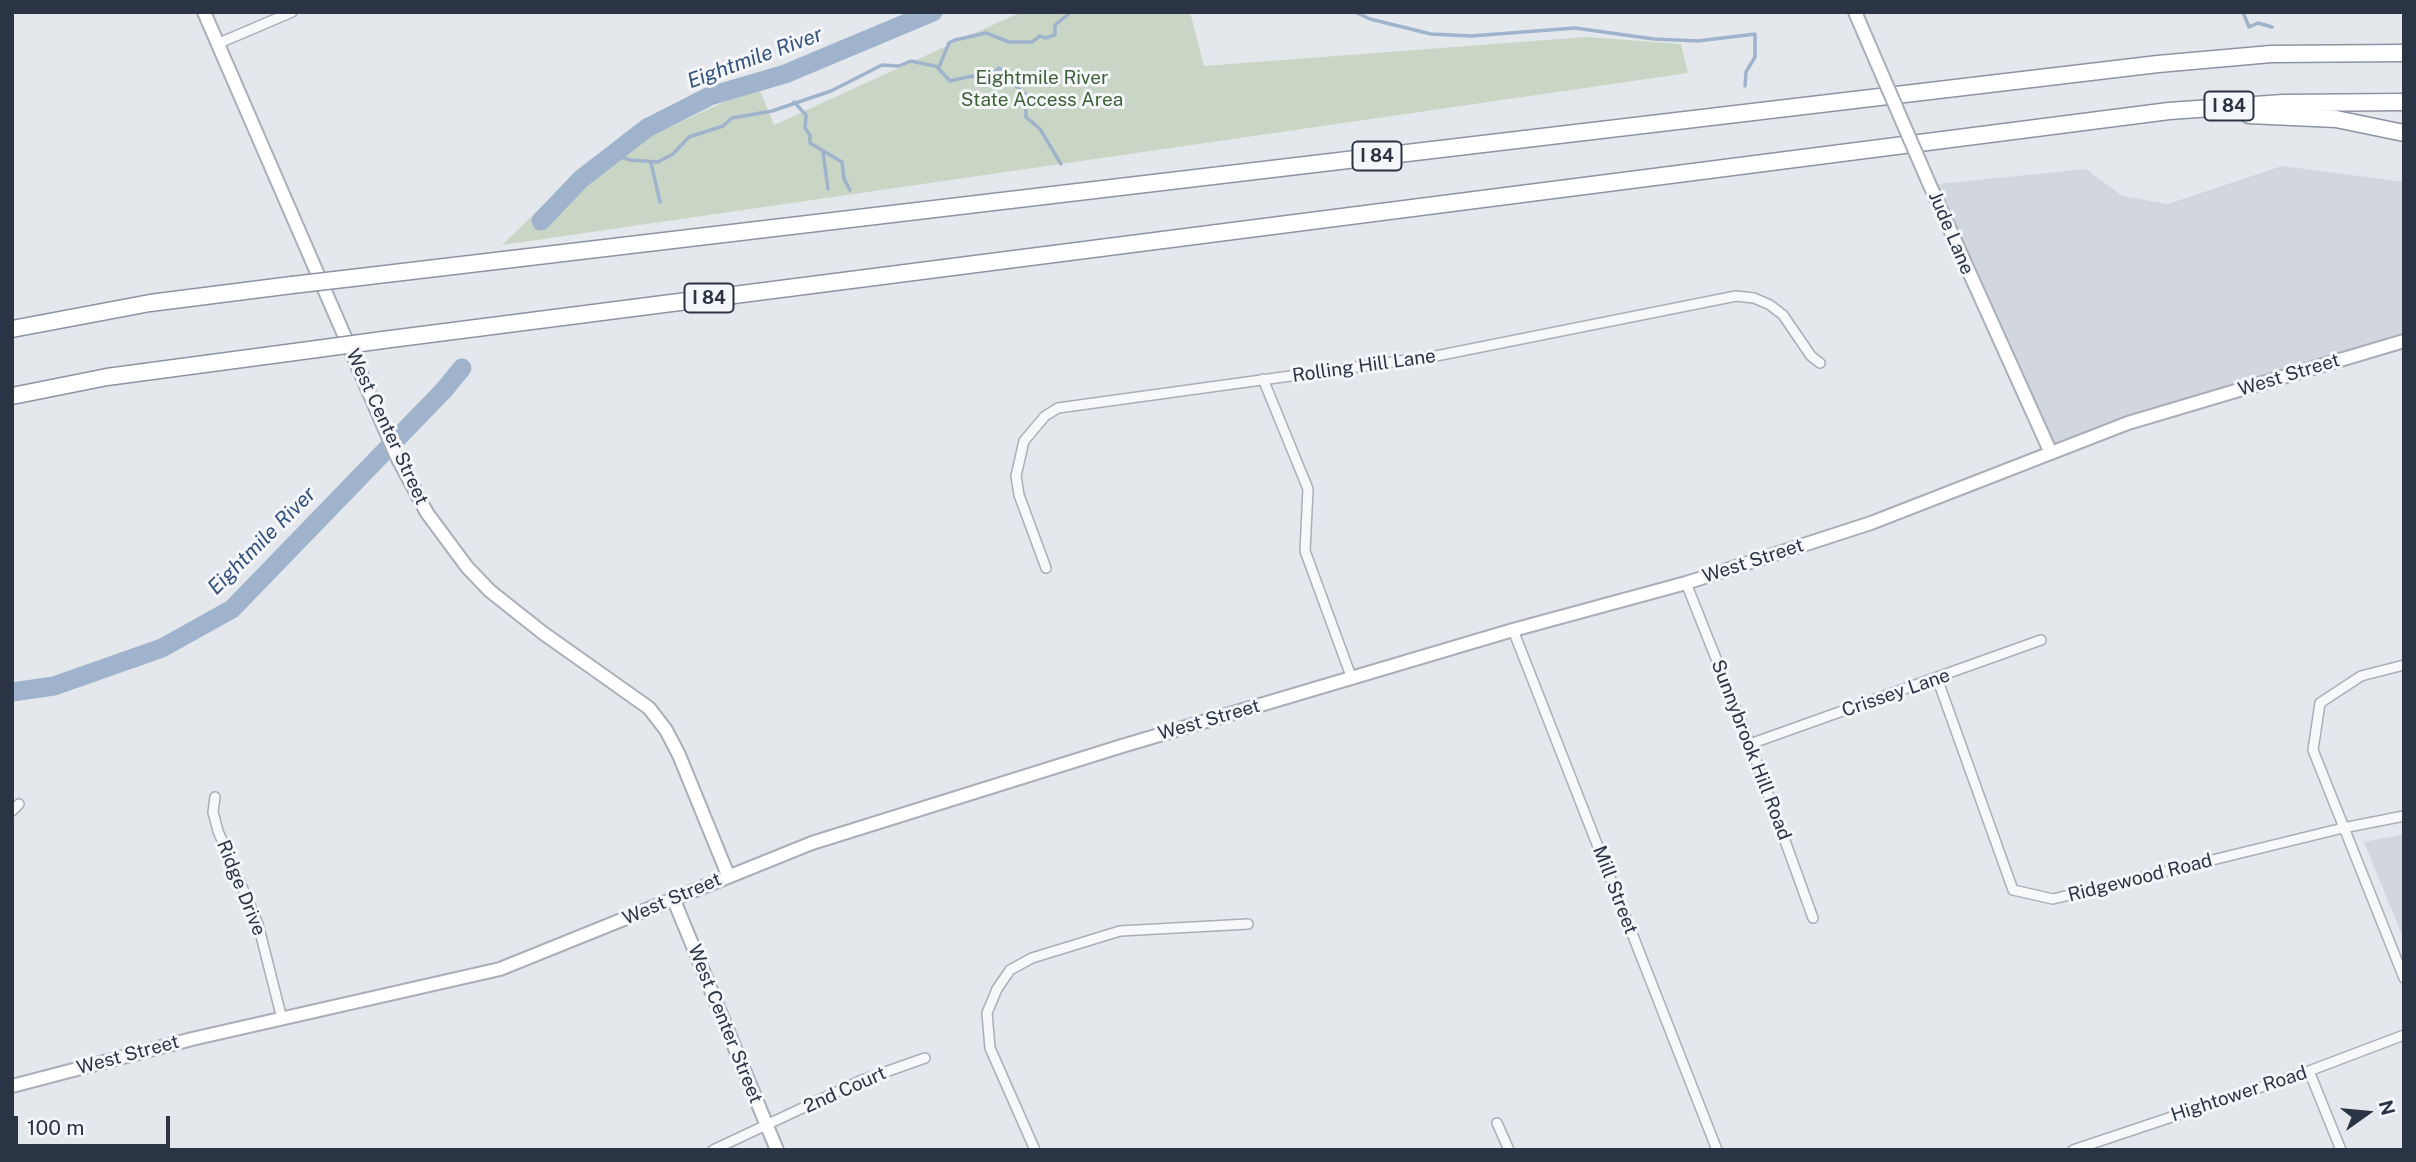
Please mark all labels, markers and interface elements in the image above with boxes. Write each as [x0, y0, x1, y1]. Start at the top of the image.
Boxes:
water label: Eightmile River [684, 22, 826, 94]
park label: Eightmile River State Access Area [961, 67, 1123, 111]
road number: I 84 [2204, 92, 2254, 120]
road number: I 84 [1352, 141, 1402, 170]
street label: Jude Lane [1923, 188, 1979, 278]
road number: I 84 [684, 284, 734, 312]
street label: Rolling Hill Lane [1291, 345, 1437, 387]
street label: West Center Street [341, 346, 433, 508]
street label: West Street [2236, 349, 2342, 401]
water label: Eightmile River [203, 482, 321, 600]
street label: West Street [1700, 534, 1806, 588]
street label: Sunnybrook Hill Road [1706, 657, 1796, 843]
street label: Crissey Lane [1839, 664, 1953, 722]
street label: West Street [1155, 695, 1263, 745]
street label: Ridge Drive [211, 837, 271, 939]
street label: Mill Street [1588, 843, 1642, 937]
street label: Ridgewood Road [2065, 849, 2215, 907]
street label: West Street [619, 868, 725, 930]
street label: West Center Street [683, 941, 767, 1107]
street label: West Street [74, 1030, 182, 1080]
street label: Hightower Road [2168, 1061, 2310, 1127]
street label: 2nd Court [800, 1062, 890, 1118]
north arrow [2332, 1078, 2402, 1148]
text: N [2375, 1098, 2400, 1118]
scale bar [18, 1102, 173, 1146]
text: 100 m [27, 1115, 84, 1140]

